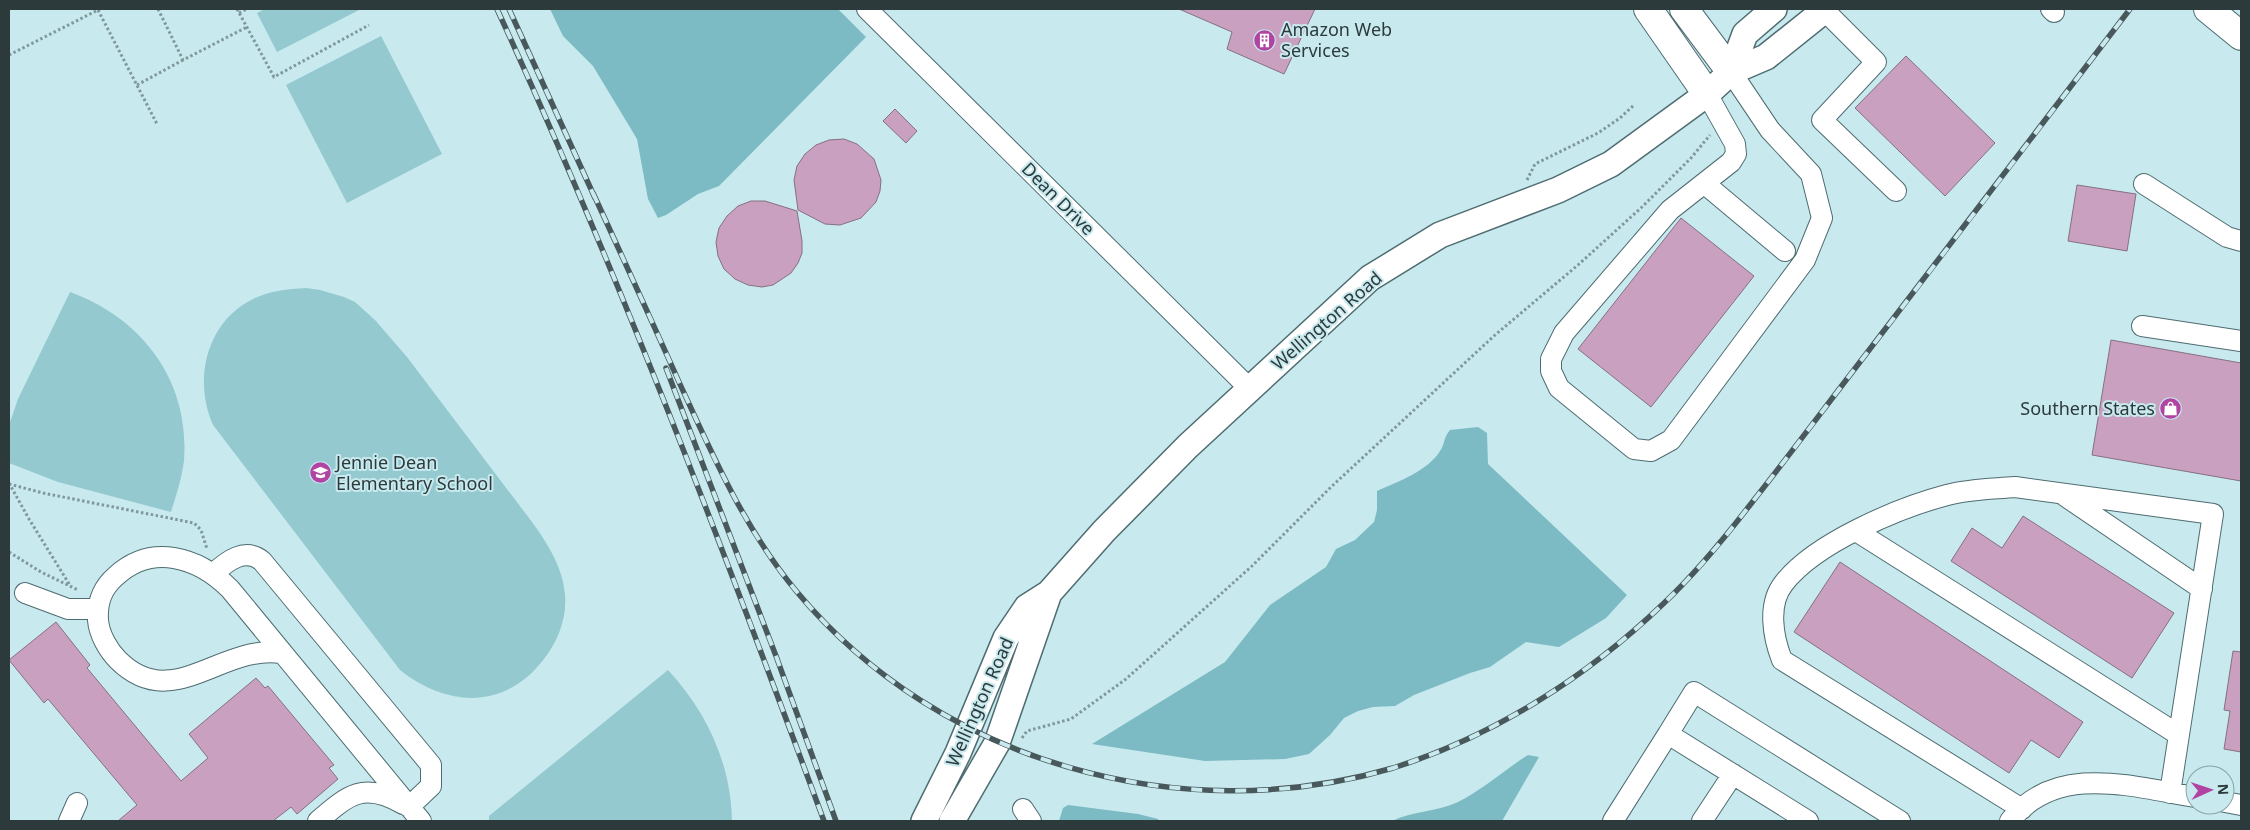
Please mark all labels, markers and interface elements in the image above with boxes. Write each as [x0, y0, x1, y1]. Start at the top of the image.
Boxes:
place label: Amazon Web Services [1281, 17, 1392, 62]
building icon: Amazon Web Services [1253, 28, 1277, 52]
street label: Dean Drive [1017, 157, 1100, 240]
street label: Wellington Road [1266, 266, 1387, 375]
place label: Southern States [2020, 396, 2155, 420]
shop icon: Southern States [2159, 397, 2183, 421]
place label: Jennie Dean Elementary School [334, 450, 493, 495]
school or university icon: Jennie Dean Elementary School [308, 461, 332, 485]
street label: Wellington Road [940, 633, 1018, 770]
north arrow [2185, 765, 2235, 815]
text: N [2214, 783, 2233, 795]

